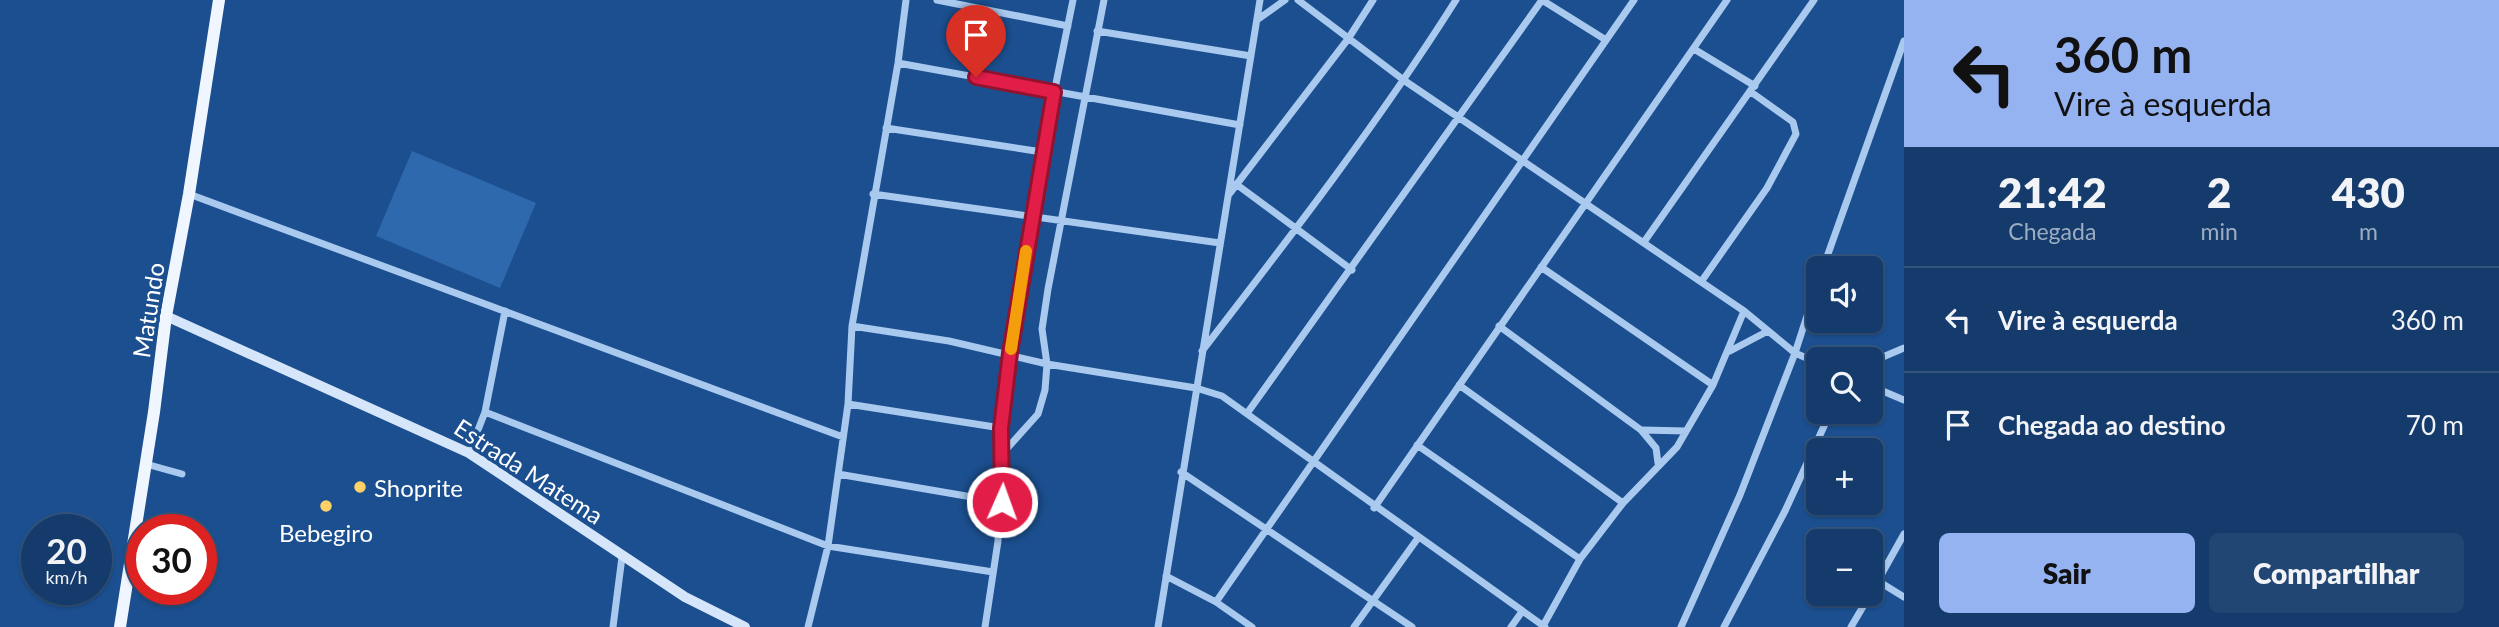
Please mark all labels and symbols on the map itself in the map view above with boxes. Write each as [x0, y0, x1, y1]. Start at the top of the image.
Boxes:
pin [946, 5, 1006, 77]
street label: Matundo [126, 260, 170, 360]
street label: Estrada Matema [449, 412, 609, 530]
position arrow [965, 465, 1039, 539]
place label: Shoprite [374, 473, 463, 502]
marker: Shoprite [352, 479, 368, 495]
marker: Bebegiro [318, 498, 334, 514]
speed limit sign: 30 [126, 514, 217, 605]
place label: Bebegiro [279, 518, 373, 547]

